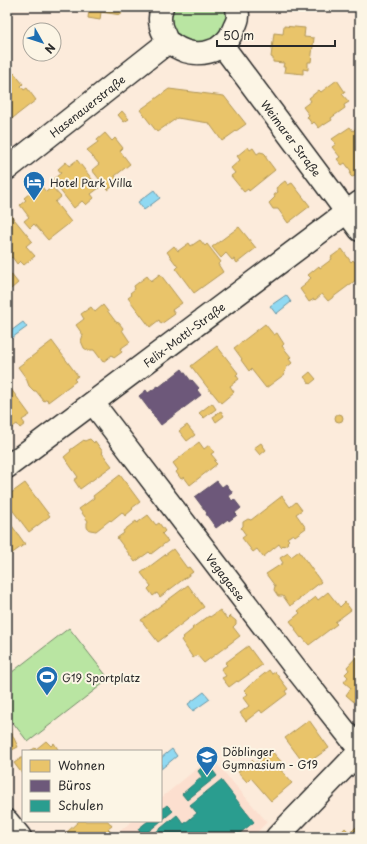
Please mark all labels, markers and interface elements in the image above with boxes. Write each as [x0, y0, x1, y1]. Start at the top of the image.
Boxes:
north arrow [22, 22, 62, 62]
scale bar [217, 22, 335, 48]
text: 50 m [223, 26, 254, 44]
text: N [41, 40, 60, 58]
street label: Hasenauerstraße [46, 71, 129, 141]
street label: Weimarer Straße [257, 96, 326, 180]
hotel icon: Hotel Park Villa [21, 169, 47, 202]
place label: Hotel Park Villa [50, 174, 132, 191]
street label: Felix-Mottl-Straße [139, 298, 228, 371]
street label: Vegagasse [202, 550, 250, 604]
sports icon: G19 Sportplatz [34, 664, 60, 697]
place label: G19 Sportplatz [62, 669, 140, 686]
place label: Döblinger Gymnasium - G19 [222, 743, 318, 773]
school or university icon: Döblinger Gymnasium - G19 [194, 744, 220, 777]
legend [22, 750, 162, 822]
text: Wohnen [58, 756, 105, 774]
text: Büros [58, 776, 91, 794]
text: Schulen [58, 796, 103, 814]

